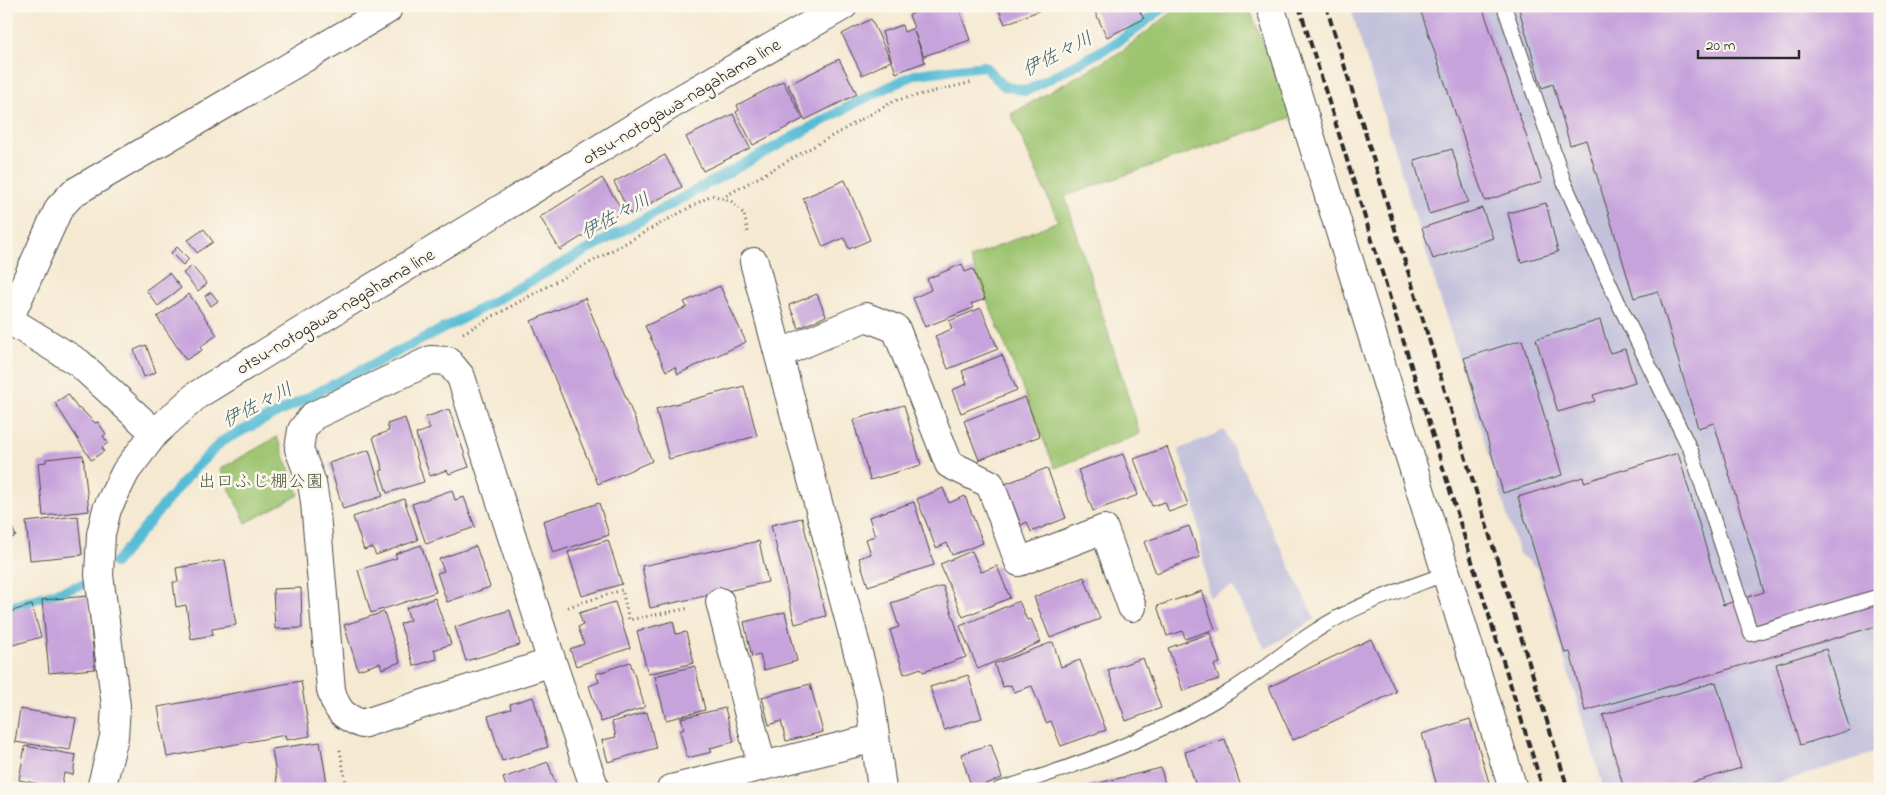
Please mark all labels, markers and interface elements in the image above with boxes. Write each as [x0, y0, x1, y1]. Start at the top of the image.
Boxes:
water label: 伊佐々川 [1018, 26, 1098, 85]
scale bar [1698, 28, 1800, 60]
street label: otsu-notogawa-nagahama line [578, 33, 787, 173]
text: 20 m [1706, 35, 1736, 57]
water label: 伊佐々川 [576, 187, 656, 247]
street label: otsu-notogawa-nagahama line [232, 243, 441, 383]
water label: 伊佐々川 [218, 377, 298, 436]
park label: 出口ふじ棚公園 [198, 470, 324, 496]

